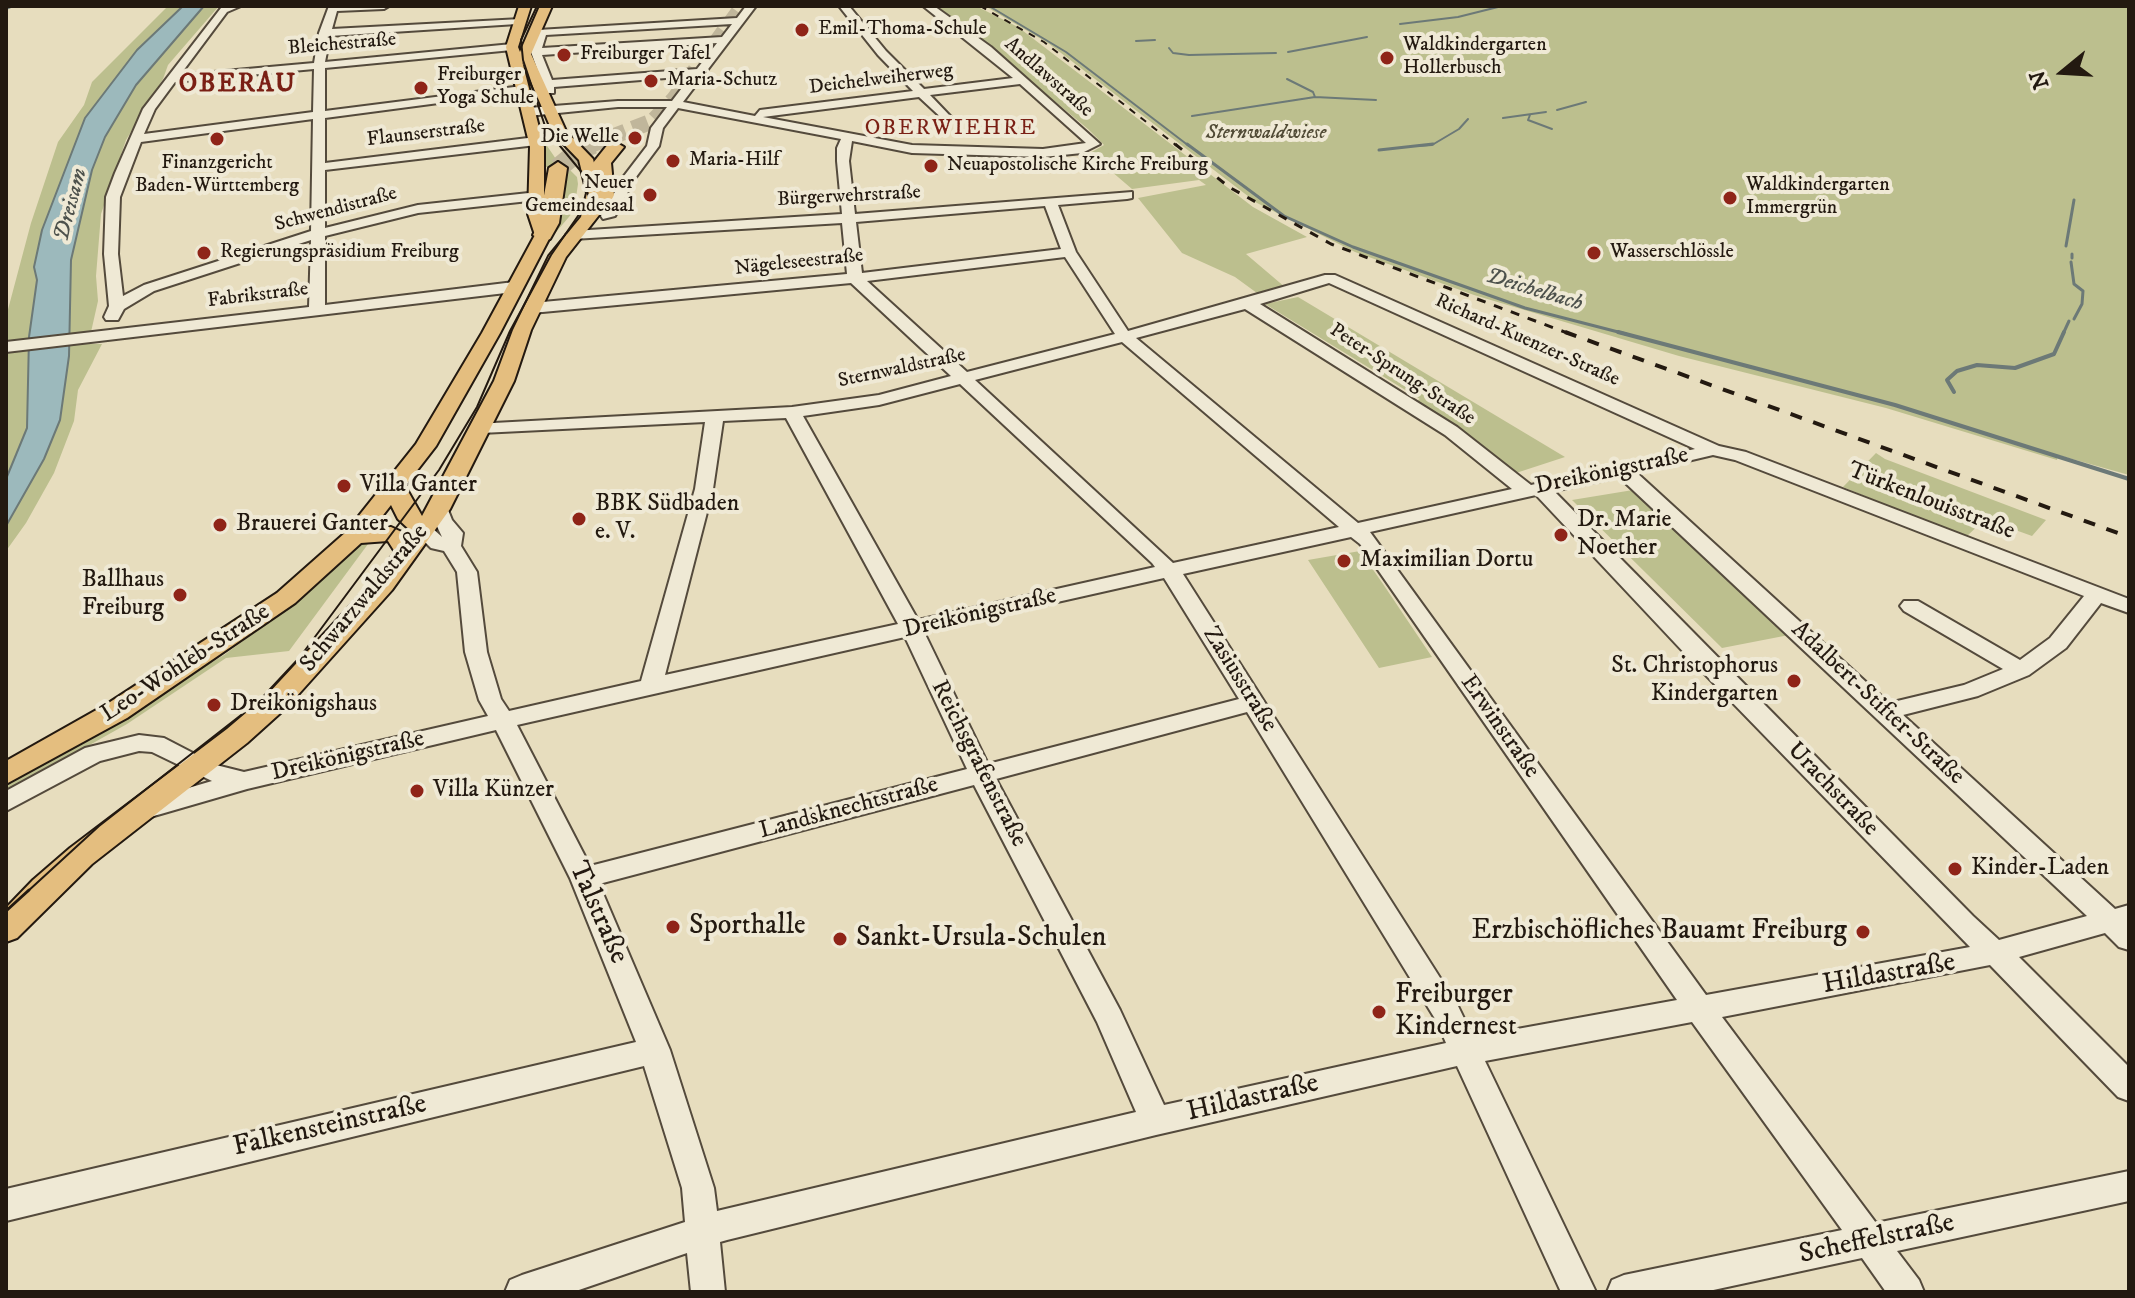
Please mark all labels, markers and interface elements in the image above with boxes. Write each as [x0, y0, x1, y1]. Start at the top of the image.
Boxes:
place label: Emil-Thoma-Schule [818, 18, 987, 42]
marker: Emil-Thoma-Schule [793, 21, 811, 39]
street label: Bleichestraße [287, 28, 397, 62]
north arrow [2023, 32, 2103, 112]
street label: Andlawstraße [999, 33, 1097, 123]
place label: Waldkindergarten Hollerbusch [1403, 34, 1547, 81]
place label: Freiburger Tafel [580, 43, 711, 67]
marker: Freiburger Tafel [555, 46, 573, 64]
marker: Waldkindergarten Hollerbusch [1378, 49, 1396, 67]
street label: Deichelweiherweg [808, 59, 954, 101]
place label: Freiburger Yoga Schule [437, 64, 534, 111]
text: N [2024, 67, 2055, 92]
place label: Maria-Schutz [667, 69, 777, 93]
district label: OBERAU [179, 70, 297, 102]
marker: Maria-Schutz [642, 72, 660, 90]
marker: Freiburger Yoga Schule [412, 79, 430, 97]
street label: Flaunserstraße [366, 115, 486, 153]
district label: OBERWIEHRE [865, 116, 1037, 142]
park label: Sternwaldwiese [1206, 122, 1326, 146]
place label: Die Welle [541, 126, 619, 150]
marker: Die Welle [626, 129, 644, 147]
marker: Finanzgericht Baden-Württemberg [208, 130, 226, 148]
place label: Maria-Hilf [689, 149, 779, 173]
place label: Finanzgericht Baden-Württemberg [135, 152, 299, 199]
marker: Maria-Hilf [664, 152, 682, 170]
place label: Neuapostolische Kirche Freiburg [947, 154, 1208, 178]
marker: Neuapostolische Kirche Freiburg [922, 157, 940, 175]
water label: Dreisam [50, 166, 94, 244]
place label: Neuer Gemeindesaal [525, 172, 634, 219]
place label: Waldkindergarten Immergrün [1746, 174, 1890, 221]
street label: Bürgerwehrstraße [777, 181, 921, 213]
street label: Schwendistraße [272, 182, 400, 238]
marker: Neuer Gemeindesaal [641, 186, 659, 204]
marker: Waldkindergarten Immergrün [1721, 189, 1739, 207]
place label: Regierungspräsidium Freiburg [220, 241, 459, 265]
place label: Wasserschlössle [1610, 241, 1734, 265]
marker: Regierungspräsidium Freiburg [195, 244, 213, 262]
street label: Nägeleseestraße [733, 244, 865, 282]
marker: Wasserschlössle [1585, 244, 1603, 262]
water label: Deichelbach [1482, 264, 1586, 318]
street label: Fabrikstraße [206, 278, 310, 314]
street label: Richard-Kuenzer-Straße [1431, 289, 1623, 393]
street label: Peter-Sprung-Straße [1325, 319, 1479, 431]
street label: Sternwaldstraße [836, 344, 968, 394]
street label: Dreikönigstraße [1533, 442, 1691, 502]
street label: Türkenlouisstraße [1844, 457, 2018, 547]
place label: Villa Ganter [360, 472, 477, 500]
marker: Villa Ganter [335, 477, 353, 495]
place label: BBK Südbaden e. V. [595, 491, 739, 547]
place label: Dr. Marie Noether [1577, 507, 1671, 563]
marker: BBK Südbaden e. V. [570, 510, 588, 528]
place label: Brauerei Ganter [236, 511, 388, 539]
marker: Brauerei Ganter [211, 516, 229, 534]
street label: Schwarzwaldstraße [295, 519, 435, 679]
marker: Dr. Marie Noether [1552, 526, 1570, 544]
place label: Maximilian Dortu [1360, 547, 1533, 575]
marker: Maximilian Dortu [1335, 552, 1353, 570]
place label: Ballhaus Freiburg [82, 567, 164, 623]
street label: Dreikönigstraße [901, 582, 1059, 646]
marker: Ballhaus Freiburg [171, 586, 189, 604]
street label: Leo-Wohleb-Straße [96, 599, 276, 729]
street label: Adalbert-Stifter-Straße [1784, 616, 1970, 792]
street label: Zasiusstraße [1195, 622, 1283, 738]
place label: St. Christophorus Kindergarten [1611, 653, 1778, 709]
street label: Erwinstraße [1453, 670, 1545, 784]
marker: St. Christophorus Kindergarten [1785, 672, 1803, 690]
street label: Reichsgrafenstraße [924, 676, 1032, 852]
place label: Dreikönigshaus [230, 691, 377, 719]
marker: Dreikönigshaus [205, 696, 223, 714]
street label: Dreikönigstraße [269, 725, 427, 789]
street label: Urachstraße [1780, 737, 1884, 843]
street label: Landsknechtstraße [756, 771, 942, 847]
place label: Villa Künzer [433, 777, 554, 805]
marker: Villa Künzer [408, 782, 426, 800]
place label: Kinder-Laden [1971, 855, 2109, 883]
street label: Talstraße [560, 857, 634, 969]
marker: Kinder-Laden [1946, 860, 1964, 878]
place label: Sporthalle [689, 910, 806, 944]
place label: Erzbischöfliches Bauamt Freiburg [1471, 915, 1847, 949]
marker: Sporthalle [664, 918, 682, 936]
place label: Sankt-Ursula-Schulen [856, 922, 1106, 956]
marker: Erzbischöfliches Bauamt Freiburg [1854, 923, 1872, 941]
marker: Sankt-Ursula-Schulen [831, 930, 849, 948]
street label: Hildastraße [1820, 947, 1958, 1003]
place label: Freiburger Kindernest [1395, 979, 1517, 1045]
marker: Freiburger Kindernest [1370, 1003, 1388, 1021]
street label: Hildastraße [1184, 1068, 1322, 1130]
street label: Falkensteinstraße [230, 1088, 430, 1166]
street label: Scheffelstraße [1796, 1207, 1958, 1273]

